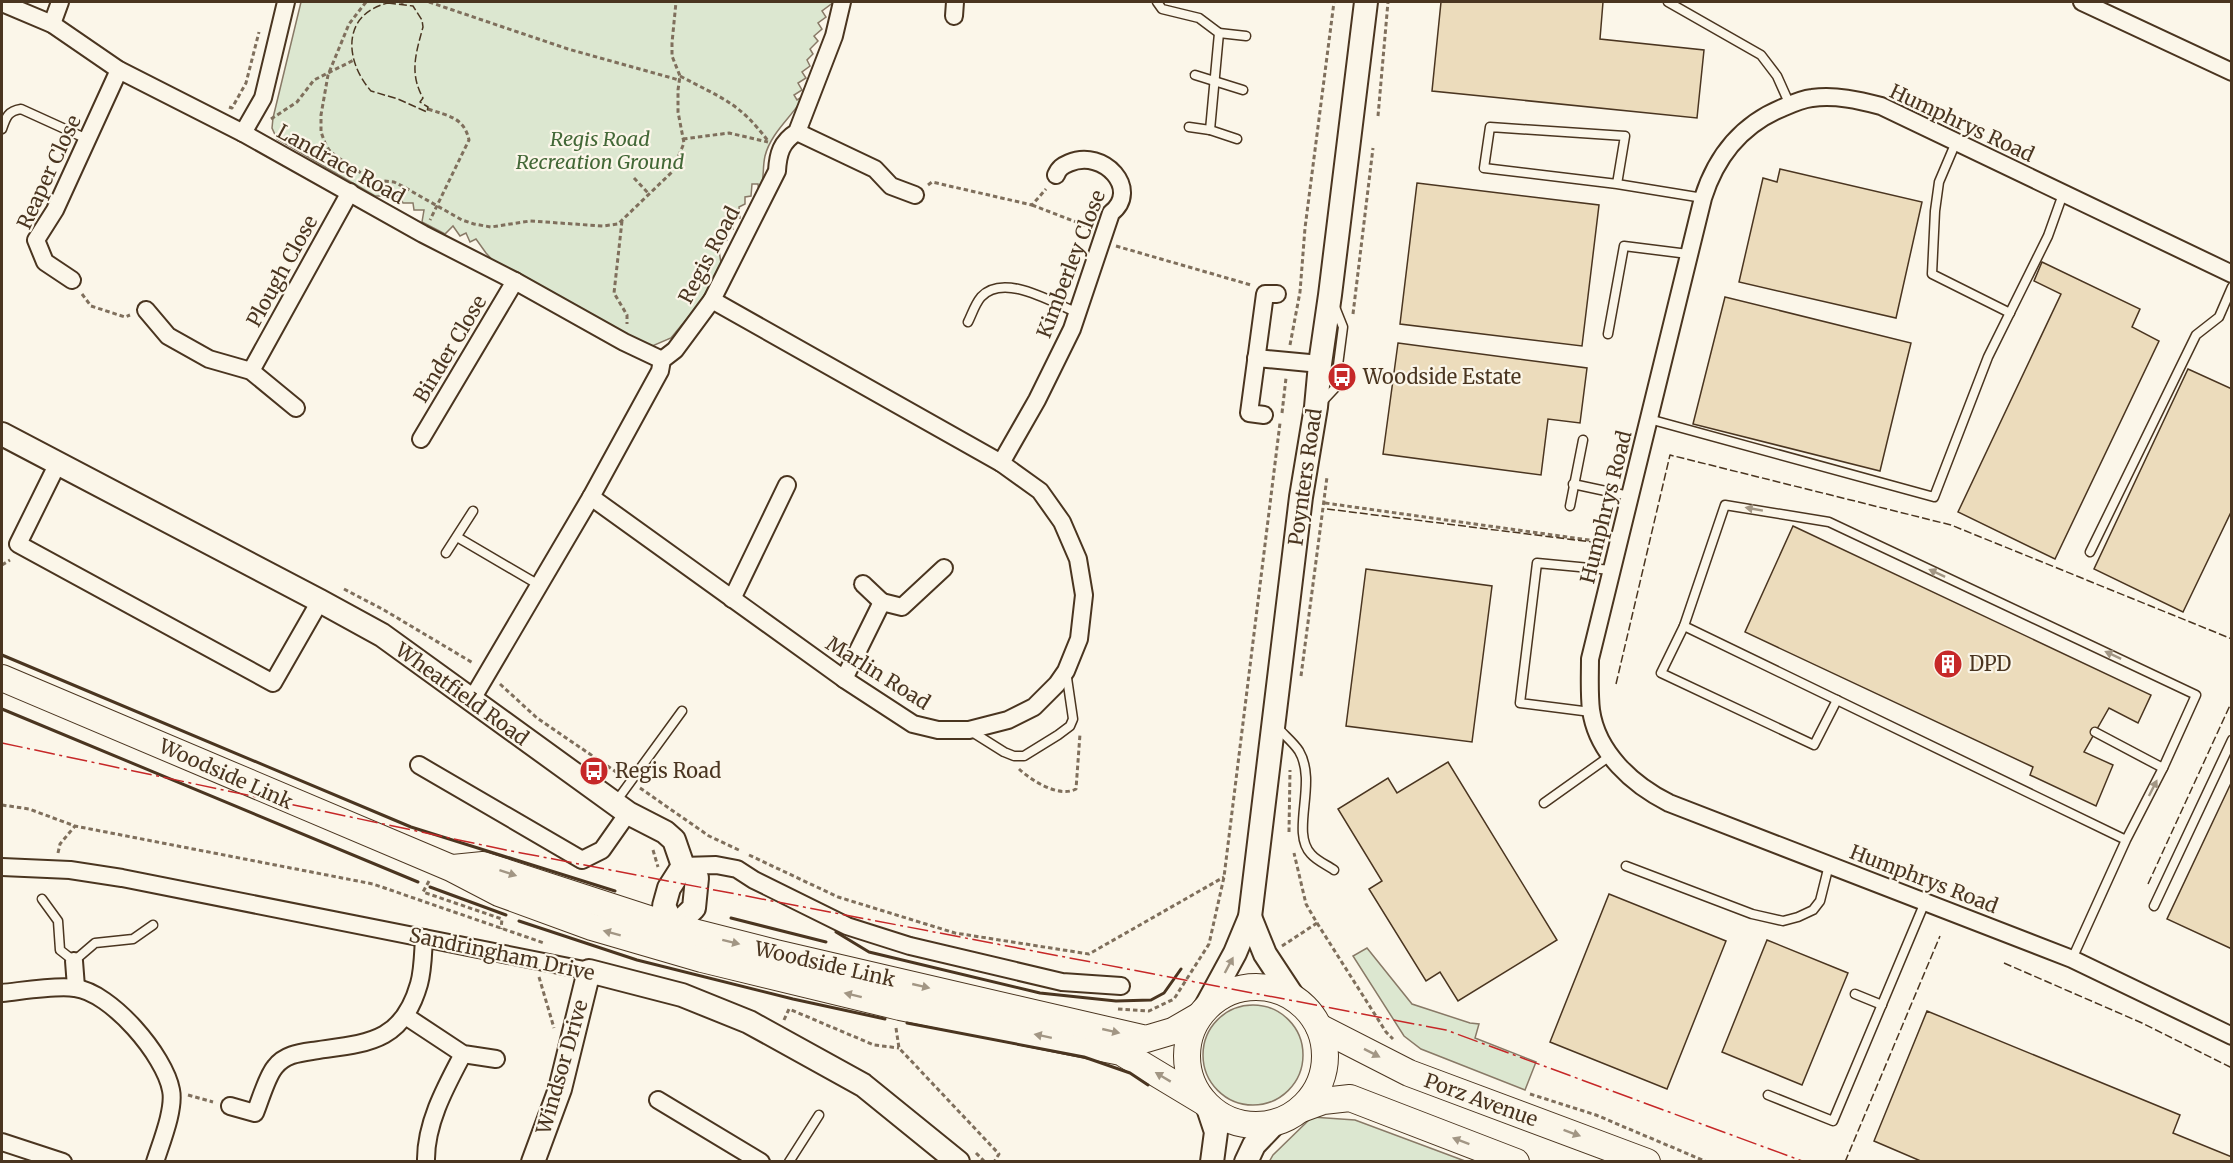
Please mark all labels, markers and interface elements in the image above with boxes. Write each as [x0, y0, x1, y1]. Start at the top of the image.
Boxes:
street label: Humphrys Road [1886, 78, 2038, 167]
street label: Reaper Close [11, 111, 86, 233]
street label: Landrace Road [273, 118, 410, 209]
park label: Regis Road Recreation Ground [516, 126, 685, 174]
street label: Kimberley Close [1031, 186, 1110, 341]
street label: Regis Road [673, 202, 745, 308]
street label: Plough Close [241, 211, 322, 331]
street label: Binder Close [408, 291, 491, 407]
bus stop icon: Woodside Estate [1326, 361, 1358, 393]
place label: Woodside Estate [1362, 364, 1521, 389]
street label: Poynters Road [1282, 407, 1327, 547]
street label: Humphrys Road [1574, 428, 1637, 586]
one-way arrow [1744, 505, 1763, 514]
one-way arrow [1928, 568, 1945, 577]
street label: Marlin Road [822, 631, 935, 715]
street label: Wheatfield Road [390, 636, 534, 750]
building icon: DPD [1932, 648, 1964, 680]
place label: DPD [1969, 651, 2011, 676]
one-way arrow [2105, 651, 2122, 660]
street label: Woodside Link [155, 733, 297, 814]
bus stop icon: Regis Road [578, 755, 610, 787]
place label: Regis Road [615, 758, 721, 783]
one-way arrow [2148, 779, 2158, 796]
street label: Humphrys Road [1847, 839, 2002, 918]
one-way arrow [499, 869, 517, 879]
street label: Sandringham Drive [407, 922, 597, 985]
one-way arrow [603, 928, 621, 937]
street label: Woodside Link [751, 935, 898, 992]
one-way arrow [722, 937, 740, 947]
one-way arrow [1224, 956, 1234, 973]
one-way arrow [912, 981, 930, 991]
one-way arrow [844, 990, 862, 1000]
street label: Windsor Drive [530, 997, 593, 1138]
one-way arrow [1101, 1026, 1120, 1036]
one-way arrow [1034, 1031, 1053, 1040]
one-way arrow [1363, 1049, 1380, 1058]
street label: Porz Avenue [1421, 1067, 1541, 1132]
one-way arrow [1155, 1072, 1171, 1083]
one-way arrow [1563, 1129, 1581, 1139]
one-way arrow [1452, 1135, 1470, 1145]

